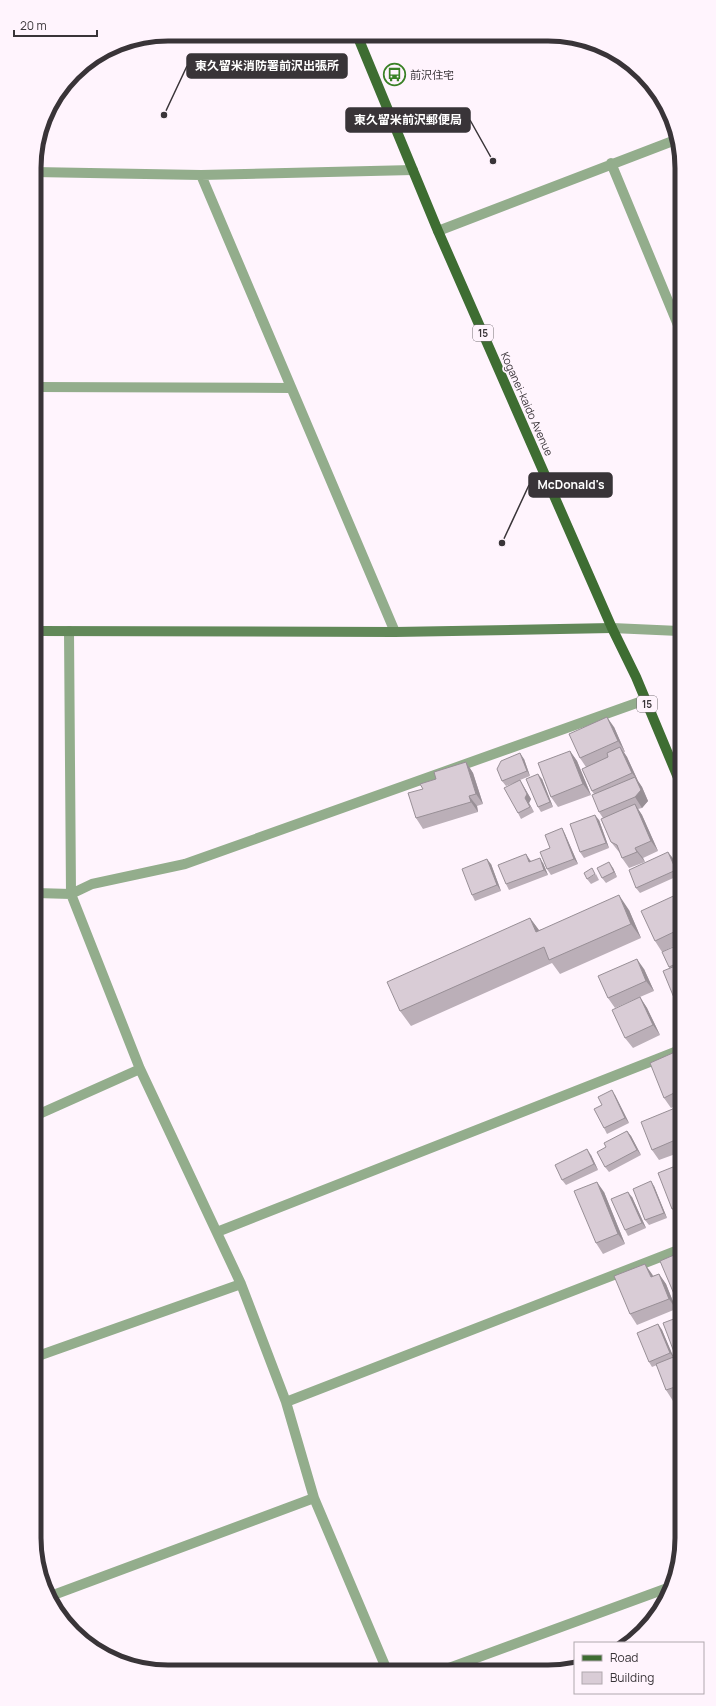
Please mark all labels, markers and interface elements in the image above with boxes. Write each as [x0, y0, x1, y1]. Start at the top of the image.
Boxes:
scale bar [14, 12, 97, 38]
text: 20 m [20, 17, 47, 34]
callout: 東久留米消防署前沢出張所 [187, 54, 347, 78]
text: 東久留米消防署前沢出張所 [195, 57, 339, 74]
bus stop icon: 前沢住宅 [381, 62, 407, 88]
place label: 前沢住宅 [410, 67, 454, 82]
callout: 東久留米前沢郵便局 [346, 108, 470, 132]
text: 東久留米前沢郵便局 [354, 111, 462, 128]
road number: 15 [473, 325, 493, 341]
street label: Koganei-kaido Avenue [498, 349, 557, 459]
callout: McDonald's [529, 473, 612, 497]
text: McDonald's [538, 476, 605, 493]
road number: 15 [637, 696, 657, 712]
legend [574, 1642, 704, 1694]
text: Road [610, 1649, 638, 1666]
text: Building [610, 1669, 654, 1686]

